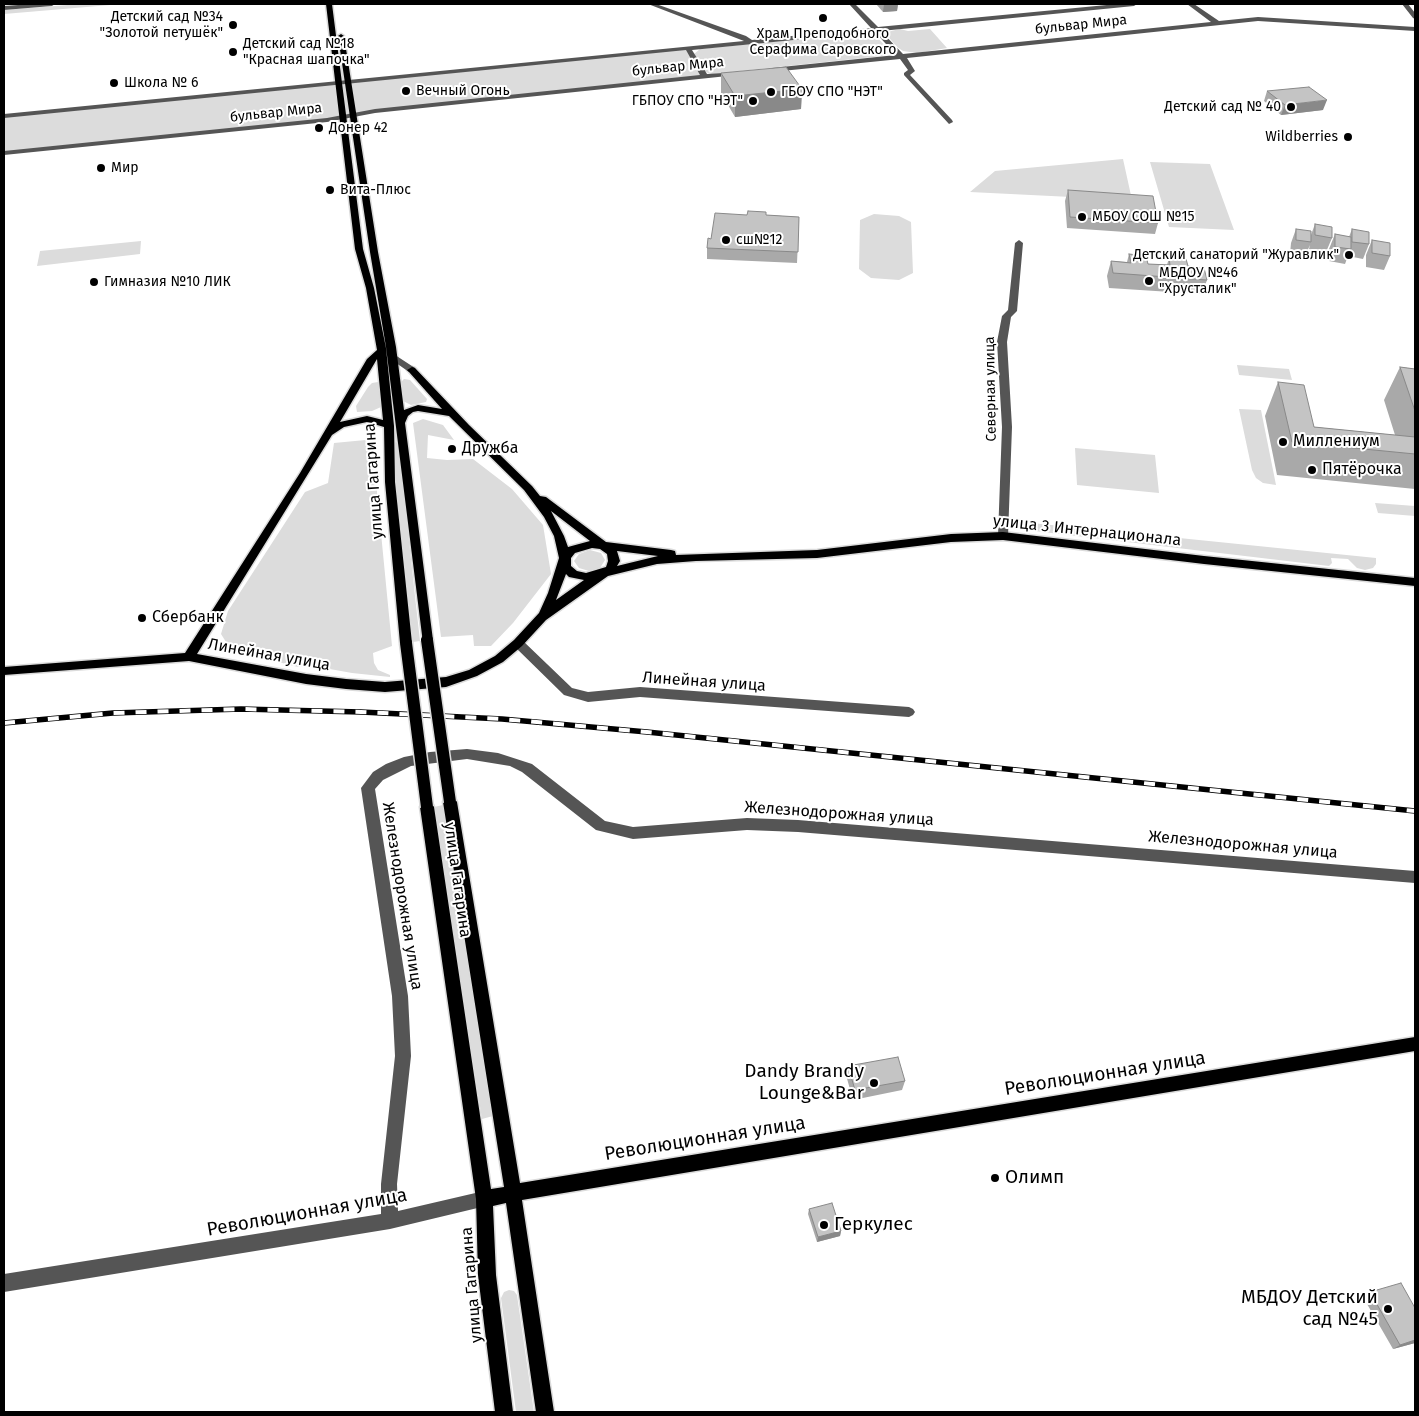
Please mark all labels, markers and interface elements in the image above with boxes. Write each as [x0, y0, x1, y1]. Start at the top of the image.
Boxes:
place label: Детский сад №34 "Золотой петушёк" [100, 9, 223, 41]
marker: Храм Преподобного Серафима Саровского [817, 12, 829, 24]
street label: бульвар Мира [1034, 12, 1128, 38]
marker: Детский сад №34 "Золотой петушёк" [227, 19, 239, 31]
place label: Храм Преподобного Серафима Саровского [749, 26, 897, 58]
place label: Детский сад №18 "Красная шапочка" [243, 36, 370, 68]
marker: Детский сад №18 "Красная шапочка" [227, 46, 239, 58]
street label: бульвар Мира [631, 54, 725, 80]
place label: Школа № 6 [124, 75, 198, 91]
marker: Школа № 6 [108, 77, 120, 89]
place label: Вечный Огонь [416, 83, 510, 99]
place label: ГБОУ СПО "НЭТ" [781, 84, 883, 100]
marker: Вечный Огонь [400, 85, 412, 97]
marker: ГБОУ СПО "НЭТ" [765, 86, 777, 98]
place label: ГБПОУ СПО "НЭТ" [632, 93, 743, 109]
marker: ГБПОУ СПО "НЭТ" [747, 95, 759, 107]
place label: Детский сад № 40 [1164, 99, 1281, 115]
street label: бульвар Мира [229, 100, 323, 126]
marker: Детский сад № 40 [1285, 101, 1297, 113]
place label: Донер 42 [329, 120, 388, 136]
marker: Донер 42 [313, 122, 325, 134]
place label: Wildberries [1265, 129, 1338, 145]
marker: Wildberries [1342, 131, 1354, 143]
place label: Мир [111, 160, 139, 176]
marker: Мир [95, 162, 107, 174]
place label: Вита-Плюс [340, 182, 411, 198]
marker: Вита-Плюс [324, 184, 336, 196]
place label: МБОУ СОШ №15 [1092, 209, 1195, 225]
marker: МБОУ СОШ №15 [1076, 211, 1088, 223]
place label: сш№12 [736, 232, 783, 248]
marker: сш№12 [720, 234, 732, 246]
place label: Детский санаторий "Журавлик" [1133, 247, 1339, 263]
marker: Детский санаторий "Журавлик" [1343, 249, 1355, 261]
place label: МБДОУ №46 "Хрусталик" [1159, 265, 1238, 298]
place label: Гимназия №10 ЛИК [104, 274, 231, 290]
marker: МБДОУ №46 "Хрусталик" [1143, 275, 1155, 287]
marker: Гимназия №10 ЛИК [88, 276, 100, 288]
street label: Северная улица [982, 336, 1000, 442]
street label: улица Гагарина [360, 422, 388, 540]
place label: Миллениум [1293, 432, 1380, 452]
marker: Миллениум [1277, 436, 1289, 448]
place label: Дружба [462, 439, 518, 459]
marker: Дружба [446, 443, 458, 455]
place label: Пятёрочка [1322, 460, 1402, 480]
marker: Пятёрочка [1306, 464, 1318, 476]
street label: улица 3 Интернационала [992, 512, 1182, 550]
place label: Сбербанк [152, 608, 224, 628]
marker: Сбербанк [136, 612, 148, 624]
street label: Линейная улица [206, 635, 332, 675]
street label: Линейная улица [642, 668, 766, 696]
street label: Железнодорожная улица [744, 798, 934, 830]
street label: Железнодорожная улица [378, 801, 426, 991]
street label: улица Гагарина [439, 821, 475, 939]
street label: Железнодорожная улица [1148, 827, 1338, 863]
street label: Революционная улица [1003, 1047, 1207, 1101]
place label: Dandy Brandy Lounge&Bar [744, 1061, 864, 1105]
marker: Dandy Brandy Lounge&Bar [868, 1077, 880, 1089]
street label: Революционная улица [603, 1112, 807, 1166]
place label: Олимп [1005, 1167, 1064, 1189]
marker: Олимп [989, 1172, 1001, 1184]
street label: Революционная улица [205, 1184, 409, 1242]
place label: Геркулес [834, 1214, 913, 1236]
marker: Геркулес [818, 1219, 830, 1231]
street label: улица Гагарина [457, 1226, 487, 1344]
place label: МБДОУ Детский сад №45 [1241, 1287, 1378, 1331]
marker: МБДОУ Детский сад №45 [1382, 1303, 1394, 1315]

